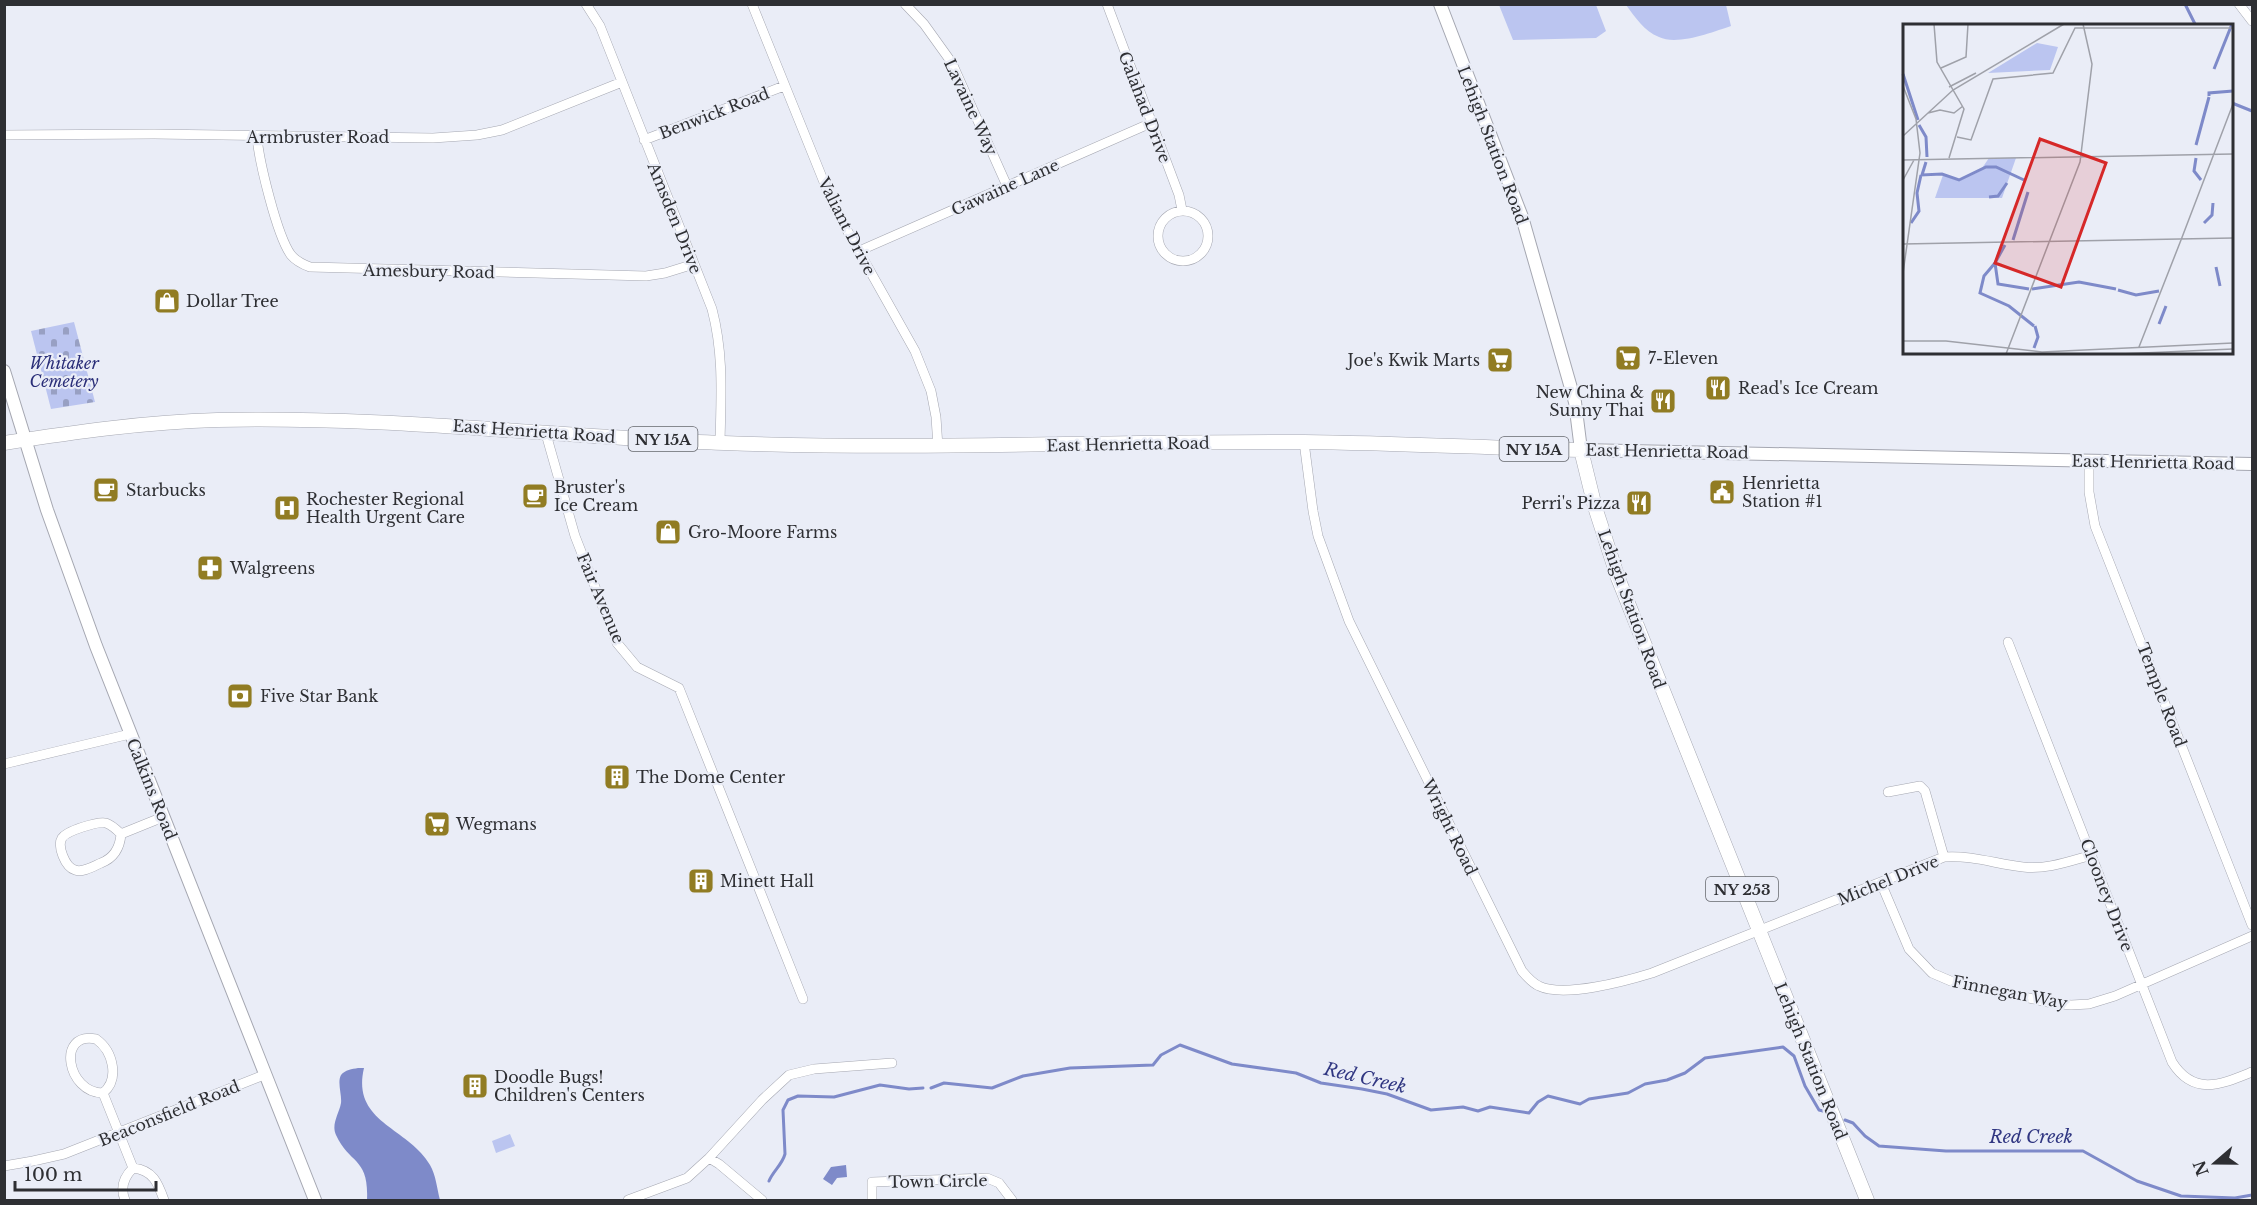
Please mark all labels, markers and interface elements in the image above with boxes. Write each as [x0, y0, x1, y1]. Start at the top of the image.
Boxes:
inset map [1903, 24, 2233, 354]
street label: Galahad Drive [1115, 48, 1175, 166]
street label: Lavaine Way [940, 55, 1002, 159]
street label: Lehigh Station Road [1454, 63, 1532, 227]
street label: Benwick Road [656, 83, 772, 143]
street label: Armbruster Road [246, 127, 390, 147]
street label: Gawaine Lane [948, 154, 1062, 220]
street label: Amsden Drive [643, 159, 706, 277]
street label: Valiant Drive [813, 173, 880, 278]
street label: Amesbury Road [362, 260, 495, 282]
shop icon: Dollar Tree [152, 286, 182, 316]
place label: Dollar Tree [186, 291, 279, 311]
supermarket icon: 7-Eleven [1613, 343, 1643, 373]
supermarket icon: Joe's Kwik Marts [1485, 345, 1515, 375]
place label: 7-Eleven [1648, 348, 1718, 368]
place label: Joe's Kwik Marts [1346, 350, 1480, 370]
park label: Whitaker Cemetery [29, 353, 99, 391]
restaurant icon: Read's Ice Cream [1703, 373, 1733, 403]
place label: Read's Ice Cream [1738, 378, 1878, 398]
place label: New China & Sunny Thai [1536, 382, 1645, 420]
restaurant icon: New China & Sunny Thai [1648, 386, 1678, 416]
street label: East Henrietta Road [452, 415, 616, 447]
road number: NY 15A [628, 427, 698, 451]
street label: East Henrietta Road [1046, 433, 1210, 455]
road number: NY 15A [1500, 437, 1568, 461]
street label: East Henrietta Road [1585, 440, 1749, 462]
street label: East Henrietta Road [2071, 451, 2235, 473]
place label: Henrietta Station #1 [1742, 473, 1823, 511]
cafe icon: Starbucks [91, 475, 121, 505]
place label: Bruster's Ice Cream [554, 477, 638, 515]
public building icon: Henrietta Station #1 [1707, 477, 1737, 507]
place label: Starbucks [126, 480, 206, 500]
cafe icon: Bruster's Ice Cream [520, 481, 550, 511]
restaurant icon: Perri's Pizza [1624, 488, 1654, 518]
place label: Rochester Regional Health Urgent Care [306, 489, 465, 527]
hospital icon: Rochester Regional Health Urgent Care [272, 493, 302, 523]
place label: Perri's Pizza [1521, 493, 1620, 513]
shop icon: Gro-Moore Farms [653, 517, 683, 547]
place label: Gro-Moore Farms [688, 522, 837, 542]
street label: Lehigh Station Road [1594, 527, 1670, 691]
street label: Fair Avenue [573, 550, 629, 646]
pharmacy icon: Walgreens [195, 553, 225, 583]
place label: Walgreens [229, 558, 315, 578]
street label: Temple Road [2133, 640, 2191, 750]
bank icon: Five Star Bank [225, 681, 255, 711]
place label: Five Star Bank [260, 686, 378, 706]
street label: Calkins Road [123, 735, 182, 843]
building icon: The Dome Center [602, 762, 632, 792]
place label: The Dome Center [636, 767, 785, 787]
street label: Wright Road [1418, 775, 1482, 879]
supermarket icon: Wegmans [422, 809, 452, 839]
place label: Wegmans [455, 814, 537, 834]
street label: Clooney Drive [2076, 836, 2138, 954]
street label: Michel Drive [1835, 851, 1941, 909]
building icon: Minett Hall [686, 866, 716, 896]
place label: Minett Hall [720, 871, 814, 891]
road number: NY 253 [1706, 877, 1778, 901]
street label: Finnegan Way [1951, 971, 2070, 1013]
street label: Lehigh Station Road [1770, 979, 1852, 1143]
water label: Red Creek [1321, 1058, 1408, 1098]
place label: Doodle Bugs! Children's Centers [494, 1067, 645, 1105]
building icon: Doodle Bugs! Children's Centers [460, 1071, 490, 1101]
street label: Beaconsfield Road [96, 1075, 243, 1150]
water label: Red Creek [1988, 1126, 2073, 1148]
north arrow [2185, 1133, 2245, 1193]
scale bar [15, 1154, 156, 1192]
text: N [2189, 1158, 2213, 1179]
text: 100 m [24, 1164, 82, 1186]
street label: Town Circle [888, 1170, 988, 1192]

